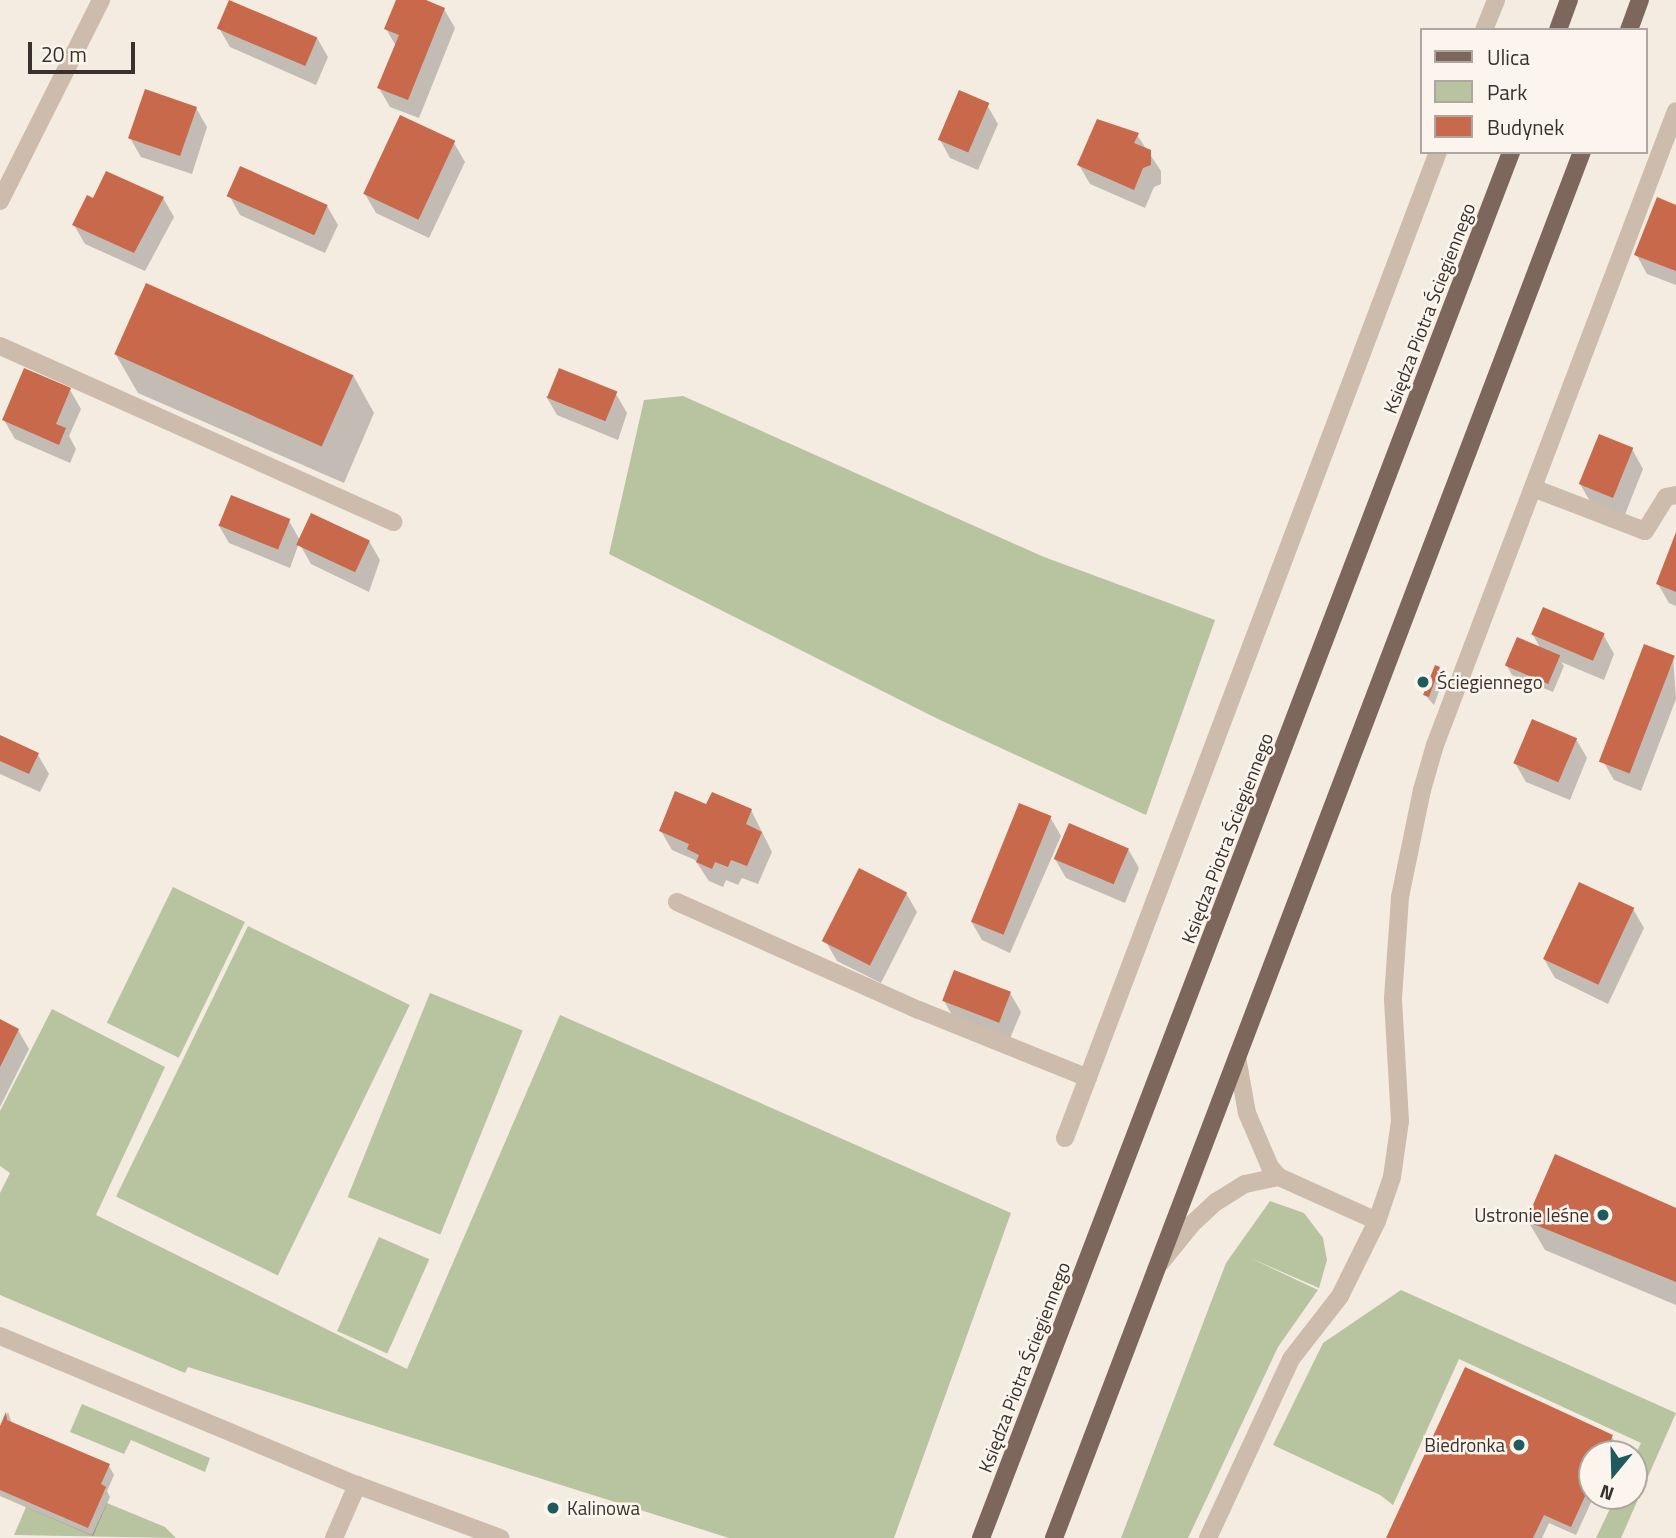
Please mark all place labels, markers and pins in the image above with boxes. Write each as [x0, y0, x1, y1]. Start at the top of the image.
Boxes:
place label: Ściegiennego [1437, 671, 1543, 693]
marker: Ściegiennego [1415, 674, 1431, 690]
place label: Ustronie leśne [1474, 1204, 1589, 1226]
marker: Ustronie leśne [1595, 1207, 1611, 1223]
place label: Biedronka [1424, 1434, 1505, 1456]
marker: Biedronka [1511, 1437, 1527, 1453]
place label: Kalinowa [567, 1497, 640, 1519]
marker: Kalinowa [545, 1500, 561, 1516]

